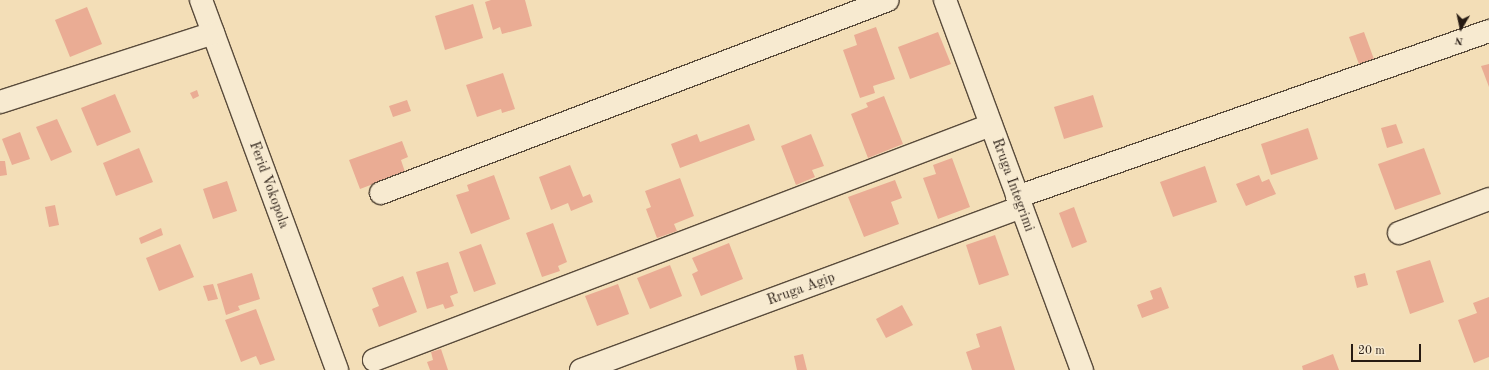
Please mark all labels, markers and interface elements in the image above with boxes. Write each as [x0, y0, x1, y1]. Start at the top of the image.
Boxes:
north arrow [1441, 8, 1481, 48]
text: N [1454, 34, 1464, 46]
street label: Rruga Integrimi [988, 136, 1038, 234]
street label: Ferid Vokopola [246, 139, 292, 231]
street label: Rruga Agip [765, 269, 837, 309]
scale bar [1353, 336, 1423, 362]
text: 20 m [1358, 345, 1385, 357]

